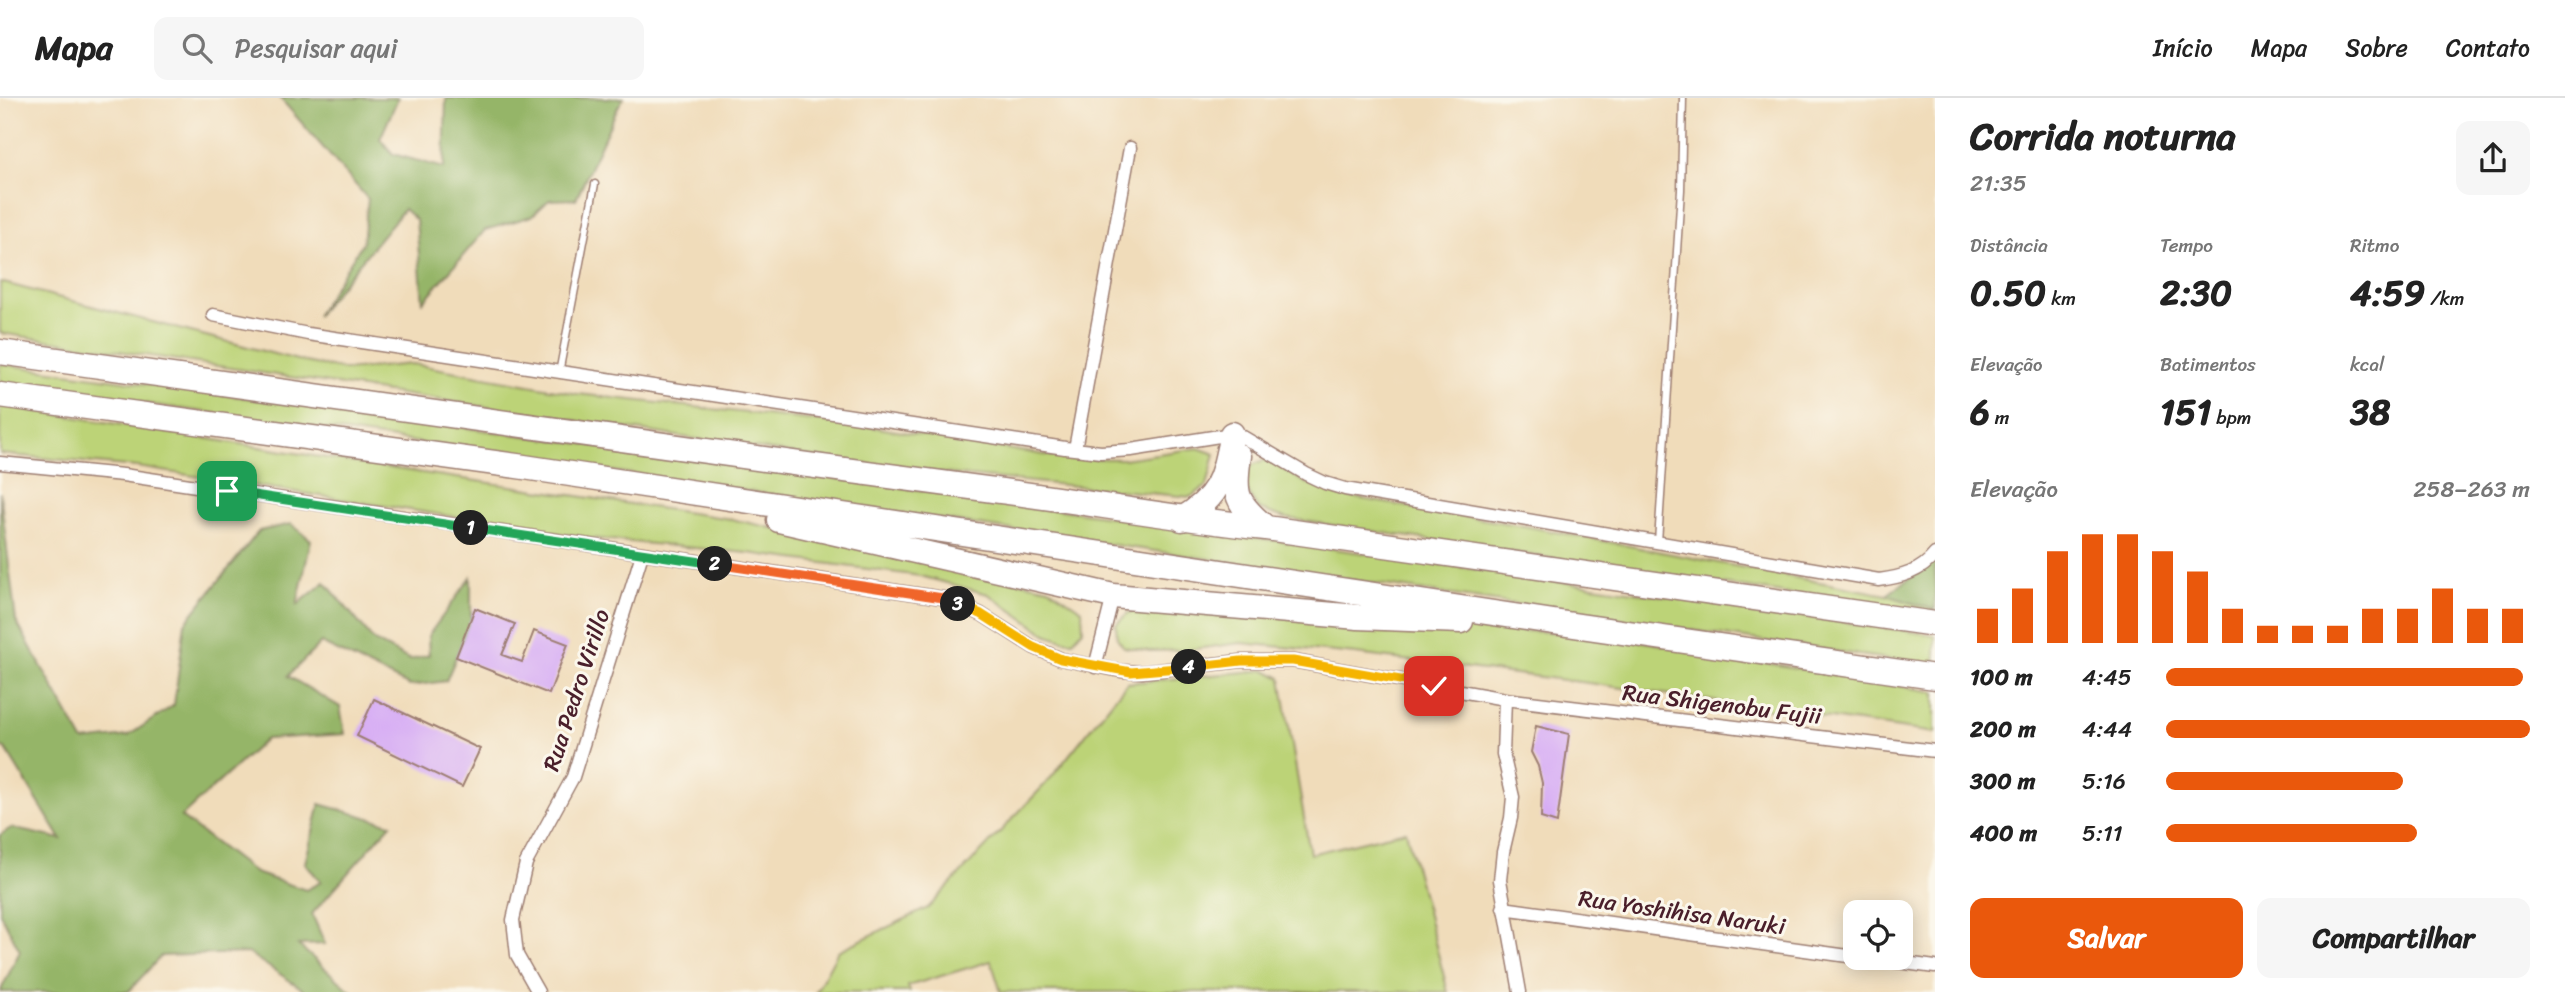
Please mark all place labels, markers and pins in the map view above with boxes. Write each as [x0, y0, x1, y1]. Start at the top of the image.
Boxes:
pin [197, 461, 257, 521]
pin: 1 [454, 510, 489, 546]
pin: 2 [698, 546, 732, 582]
pin: 3 [940, 587, 976, 622]
pin: 4 [1172, 650, 1206, 684]
pin [1404, 656, 1464, 716]

